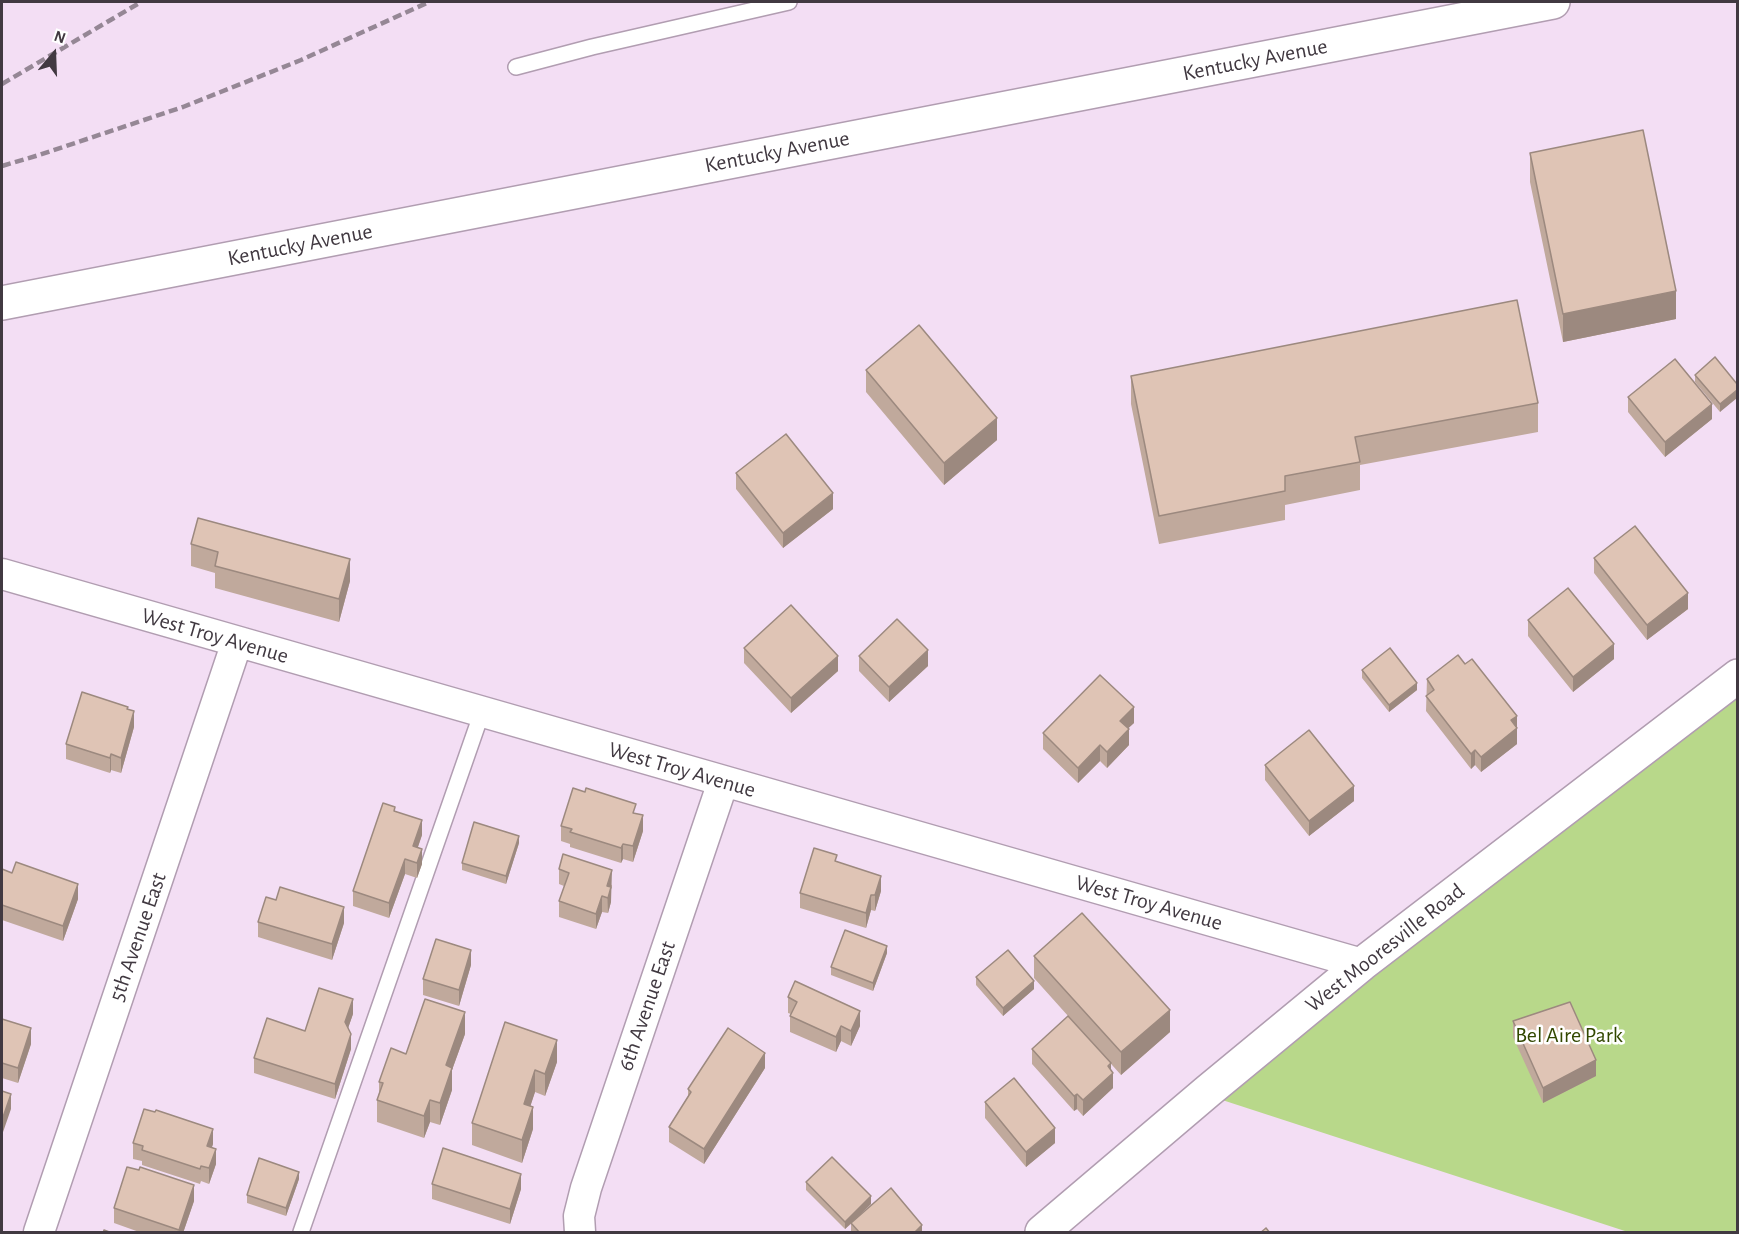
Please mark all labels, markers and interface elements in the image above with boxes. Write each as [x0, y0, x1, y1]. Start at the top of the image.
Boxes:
north arrow [24, 24, 84, 84]
text: N [52, 28, 68, 46]
street label: Kentucky Avenue [1180, 33, 1330, 87]
street label: Kentucky Avenue [702, 125, 852, 179]
street label: Kentucky Avenue [225, 218, 375, 272]
street label: West Troy Avenue [138, 602, 292, 670]
street label: West Troy Avenue [605, 736, 759, 804]
street label: 5th Avenue East [104, 869, 172, 1005]
street label: West Troy Avenue [1072, 869, 1226, 937]
street label: West Mooresville Road [1300, 878, 1470, 1018]
street label: 6th Avenue East [612, 938, 682, 1074]
park label: Bel Aire Park [1515, 1022, 1623, 1048]

